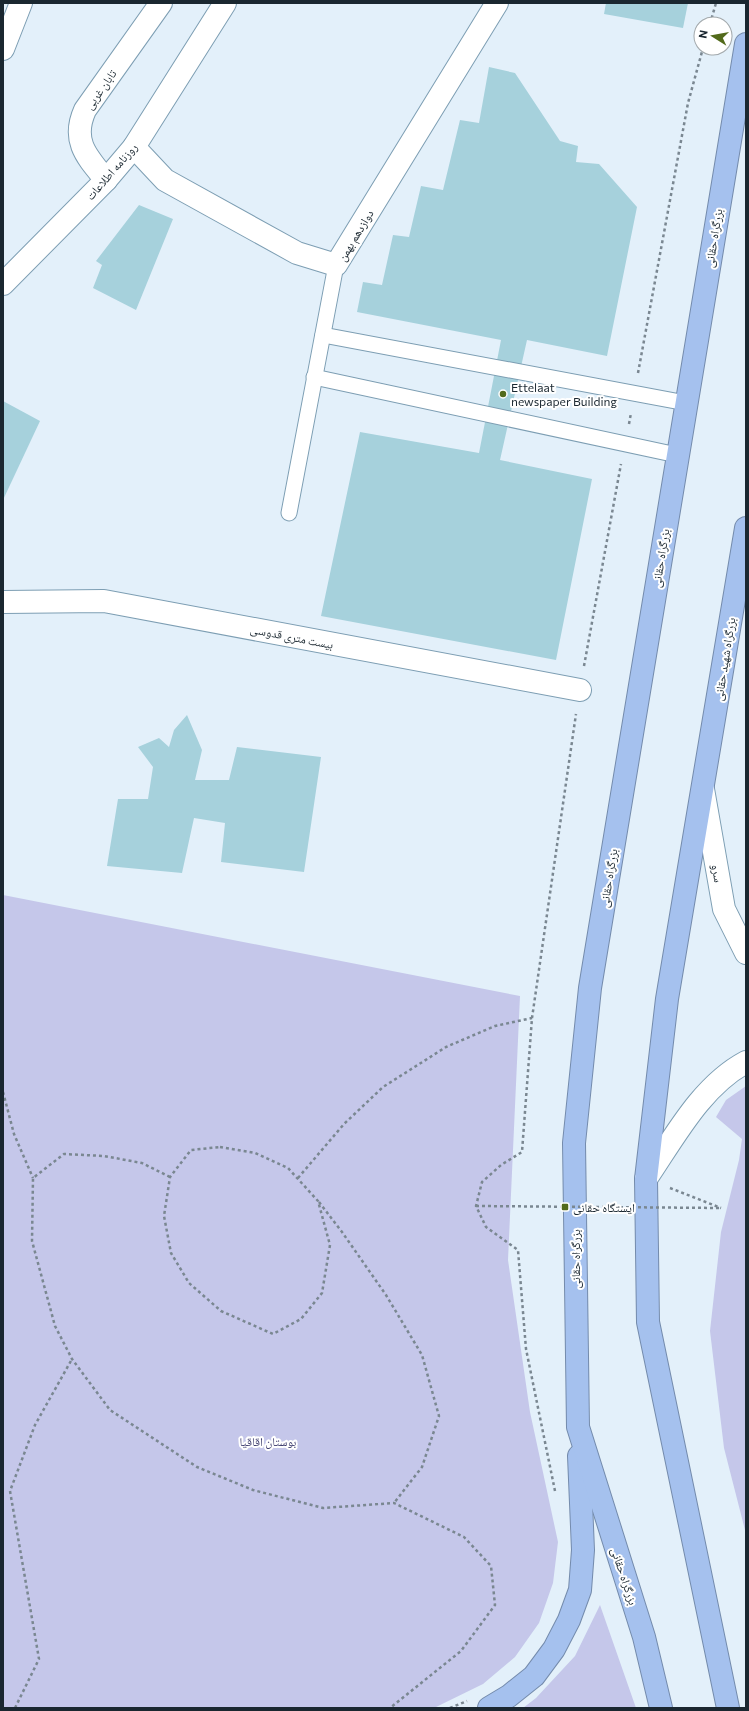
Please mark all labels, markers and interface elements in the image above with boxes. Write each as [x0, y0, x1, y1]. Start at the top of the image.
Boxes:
north arrow [693, 16, 733, 56]
text: N [696, 29, 710, 39]
street label: تابان غربی [81, 66, 120, 112]
street label: روزنامه اطلاعات [82, 139, 140, 202]
street label: دوازدهم بهمن [334, 207, 378, 264]
street label: بزرگراه حقانی [701, 208, 726, 269]
place label: Ettelaat newspaper Building [511, 380, 617, 408]
marker: Ettelaat newspaper Building [498, 389, 508, 399]
street label: بزرگراه حقانی [648, 528, 673, 589]
street label: بزرگراه شهید حقانی [710, 616, 739, 702]
street label: بیست متری قدوسی [249, 621, 335, 652]
street label: بزرگراه حقانی [596, 848, 621, 909]
street label: سرو [710, 863, 727, 883]
place label: ایستگاه حقانی [573, 1200, 635, 1215]
marker: ایستگاه حقانی [560, 1202, 570, 1212]
street label: بزرگراه حقانی [568, 1229, 583, 1289]
park label: بوستان اقاقیا [240, 1434, 296, 1449]
street label: بزرگراه حقانی [608, 1546, 641, 1607]

